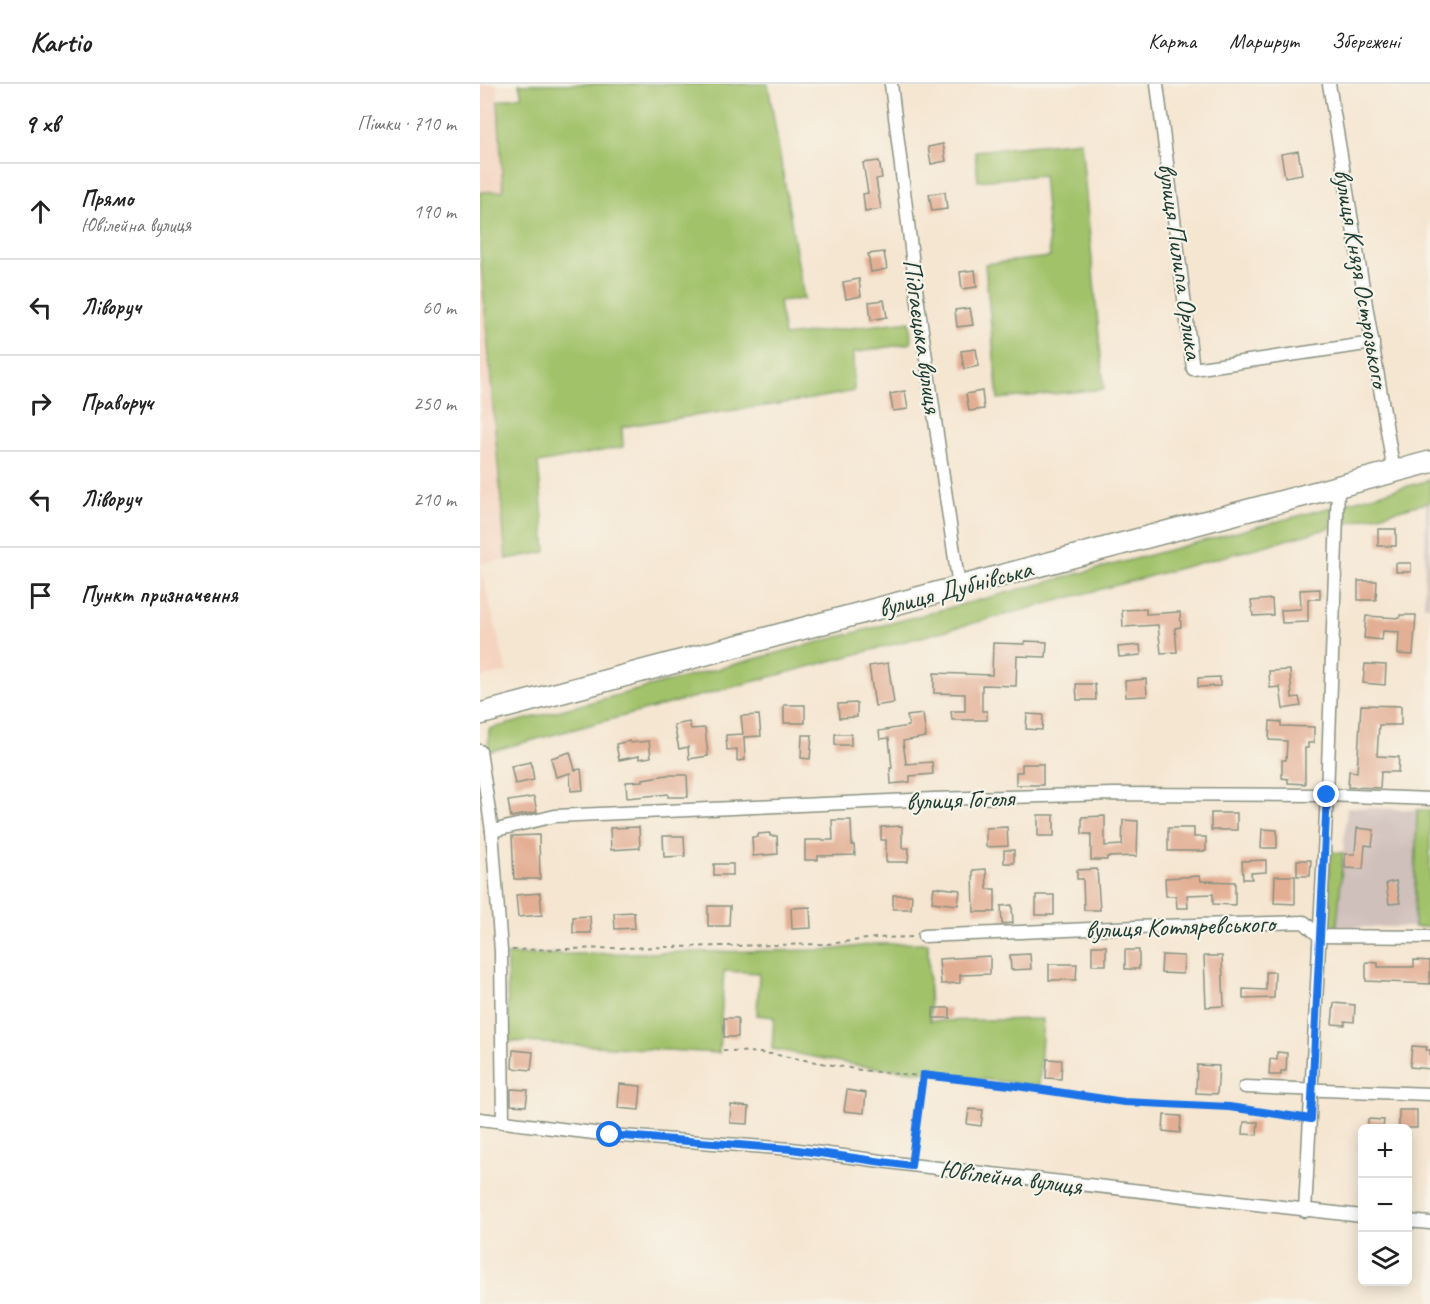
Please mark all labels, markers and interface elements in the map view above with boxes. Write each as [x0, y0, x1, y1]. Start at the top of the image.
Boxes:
text: Kartio [30, 24, 91, 59]
text: Карта [1148, 28, 1196, 54]
text: Маршрут [1229, 28, 1299, 54]
text: Збережені [1332, 28, 1400, 54]
text: 9 хв [24, 107, 59, 140]
text: Пішки · 710 m [357, 111, 456, 136]
street label: вулиця Пилипа Орлика [1150, 161, 1211, 363]
street label: вулиця Князя Острозького [1326, 166, 1397, 393]
text: Прямо [81, 185, 133, 213]
icon: ahead [24, 195, 57, 228]
text: 190 m [413, 199, 456, 224]
text: Ювілейна вулиця [81, 213, 191, 238]
street label: Підгаєцька вулиця [895, 257, 950, 417]
icon: left [24, 291, 57, 324]
text: Ліворуч [81, 293, 141, 321]
text: 60 m [422, 295, 456, 320]
icon: right [24, 387, 57, 420]
text: Праворуч [81, 389, 153, 417]
text: 250 m [413, 391, 456, 416]
icon: left [24, 483, 57, 516]
text: Ліворуч [81, 485, 141, 513]
text: 210 m [413, 487, 456, 512]
street label: вулиця Дубнівська [874, 552, 1037, 625]
icon: arrive [24, 579, 57, 612]
text: Пункт призначення [81, 581, 238, 609]
street label: вулиця Гоголя [905, 781, 1017, 818]
route end [1313, 781, 1339, 807]
street label: вулиця Котляревського [1085, 907, 1278, 946]
route start [596, 1121, 622, 1147]
map controls [1358, 1124, 1412, 1286]
button: + [1358, 1124, 1412, 1178]
street label: Ювілейна вулиця [938, 1152, 1085, 1203]
button: − [1358, 1178, 1412, 1232]
button: layers [1358, 1232, 1412, 1286]

